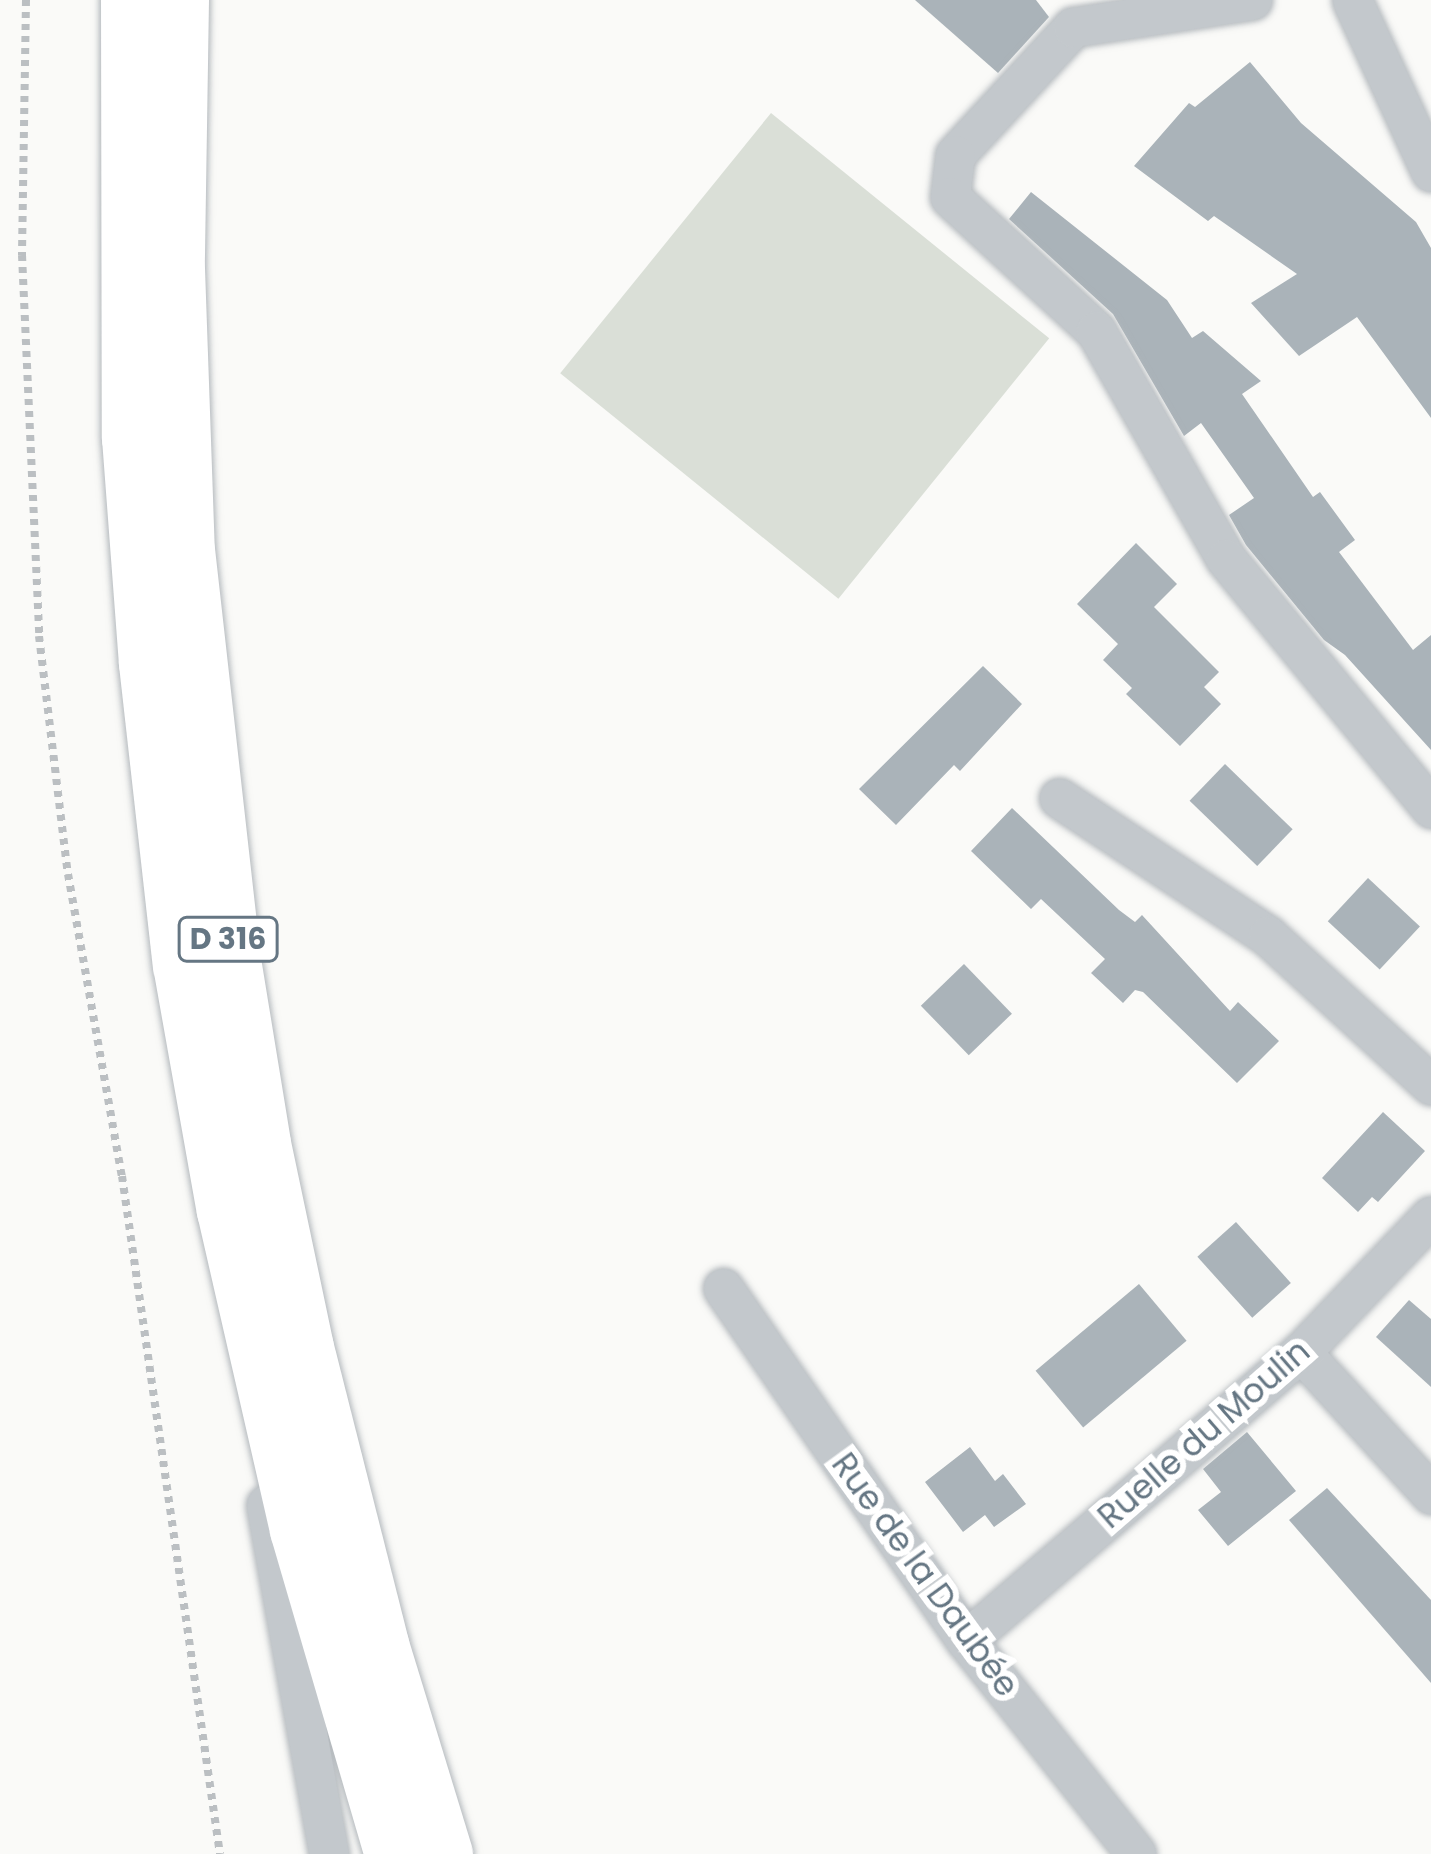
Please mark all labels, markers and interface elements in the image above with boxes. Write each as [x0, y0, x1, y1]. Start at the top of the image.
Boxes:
road number: D 316 [177, 915, 279, 963]
street label: Ruelle du Moulin [1090, 1331, 1318, 1537]
street label: Rue de la Daubée [823, 1446, 1027, 1704]

